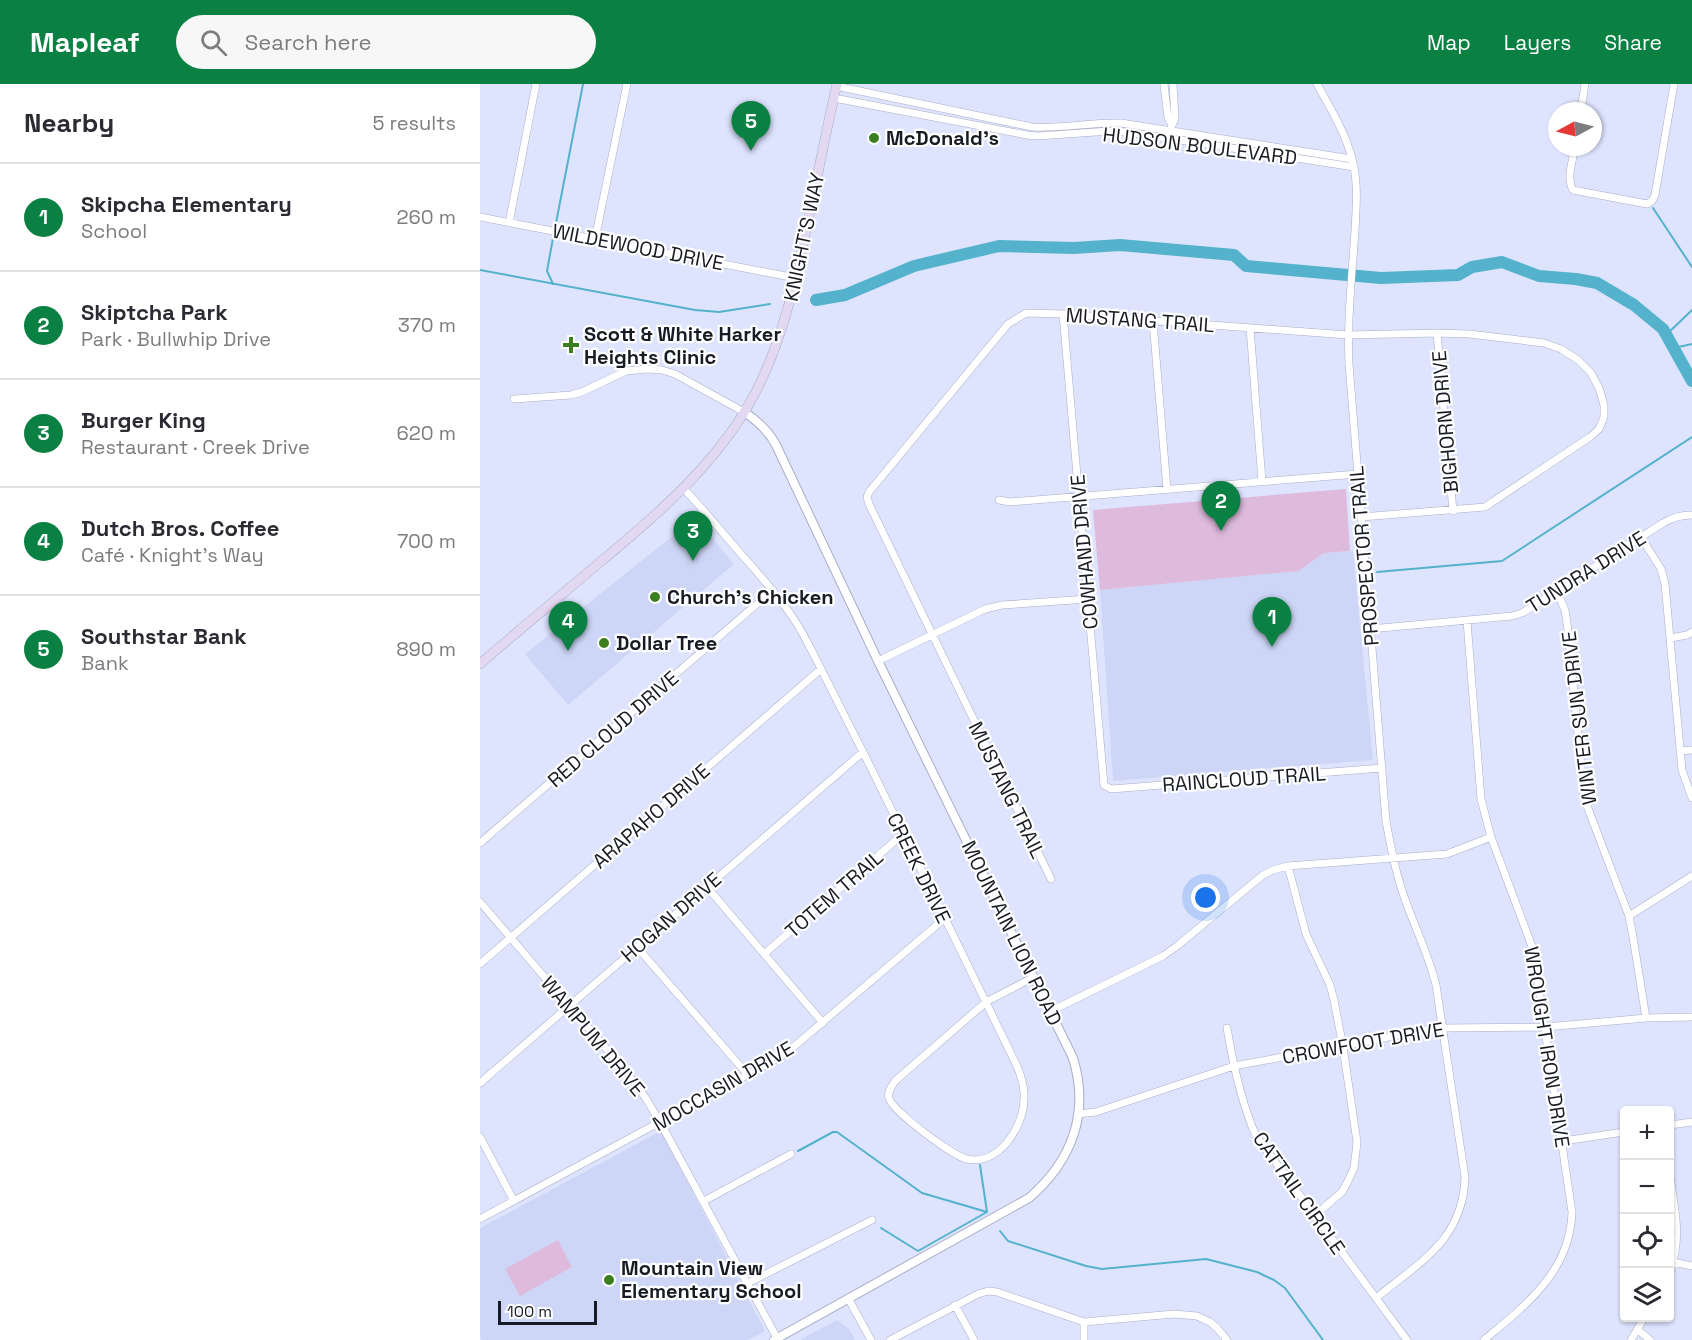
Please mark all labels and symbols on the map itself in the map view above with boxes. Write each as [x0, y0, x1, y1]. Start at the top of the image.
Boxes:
pin: 5 [732, 101, 770, 151]
north arrow [1548, 102, 1602, 156]
street label: HUDSON BOULEVARD [1101, 121, 1299, 171]
place label: McDonald's [886, 125, 999, 151]
marker: McDonald's [867, 131, 881, 145]
street label: KNIGHT'S WAY [778, 170, 830, 304]
street label: WILDEWOOD DRIVE [550, 218, 726, 276]
street label: MUSTANG TRAIL [1065, 302, 1215, 338]
place label: Scott & White Harker Heights Clinic [584, 321, 781, 370]
marker: Scott & White Harker Heights Clinic [562, 336, 580, 354]
street label: BIGHORN DRIVE [1426, 350, 1464, 494]
street label: PROSPECTOR TRAIL [1343, 465, 1385, 647]
street label: COWHAND DRIVE [1064, 473, 1104, 631]
pin: 2 [1202, 482, 1240, 531]
pin: 3 [674, 512, 712, 561]
street label: TUNDRA DRIVE [1521, 525, 1651, 619]
place label: Church's Chicken [667, 584, 834, 610]
marker: Church's Chicken [648, 590, 662, 604]
pin: 1 [1252, 598, 1292, 647]
pin: 4 [548, 602, 587, 651]
place label: Dollar Tree [616, 630, 717, 656]
street label: WINTER SUN DRIVE [1555, 630, 1603, 806]
marker: Dollar Tree [597, 636, 611, 650]
street label: RED CLOUD DRIVE [542, 665, 684, 793]
street label: MUSTANG TRAIL [963, 717, 1051, 863]
street label: ARAPAHO DRIVE [587, 758, 715, 874]
street label: RAINCLOUD TRAIL [1161, 760, 1327, 798]
street label: CREEK DRIVE [881, 808, 957, 928]
street label: MOUNTAIN LION ROAD [956, 836, 1068, 1030]
street label: TOTEM TRAIL [780, 844, 888, 944]
street label: HOGAN DRIVE [615, 866, 727, 968]
your location [1191, 883, 1220, 912]
street label: WROUGHT IRON DRIVE [1518, 945, 1576, 1149]
street label: WAMPUM DRIVE [535, 971, 651, 1101]
street label: CROWFOOT DRIVE [1280, 1016, 1446, 1070]
street label: MOCCASIN DRIVE [648, 1035, 798, 1137]
street label: CATTAIL CIRCLE [1247, 1126, 1351, 1260]
place label: Mountain View Elementary School [621, 1255, 802, 1304]
marker: Mountain View Elementary School [602, 1273, 616, 1287]
scale bar [498, 1298, 597, 1326]

